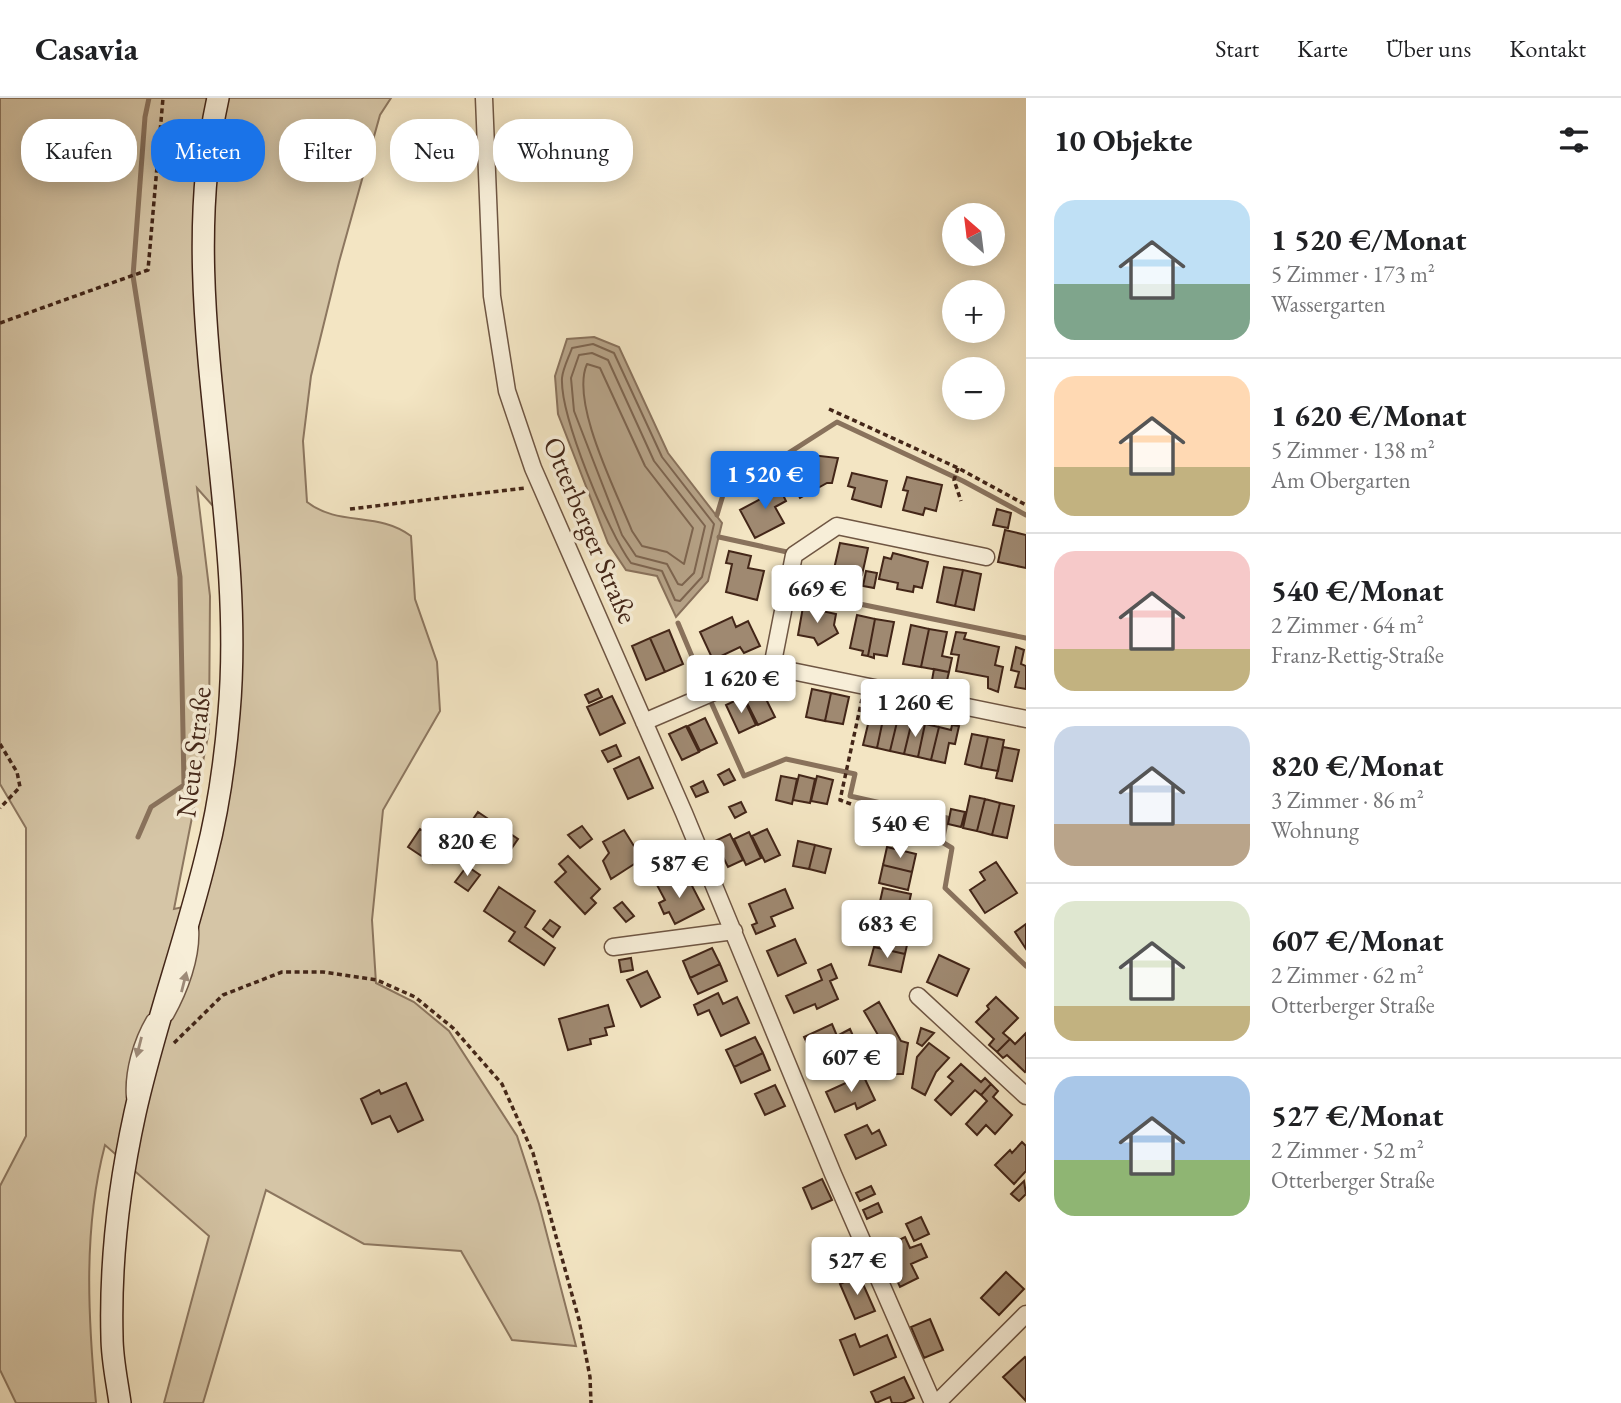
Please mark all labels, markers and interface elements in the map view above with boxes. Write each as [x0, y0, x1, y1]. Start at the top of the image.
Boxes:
text: Casavia [35, 27, 138, 70]
text: Start [1215, 33, 1259, 64]
text: Karte [1297, 33, 1348, 64]
text: Über uns [1386, 33, 1471, 64]
text: Kontakt [1509, 33, 1586, 64]
chip: Kaufen [21, 119, 137, 182]
chip: Mieten [151, 119, 265, 182]
chip: Filter [279, 119, 376, 182]
chip: Neu [390, 119, 479, 182]
chip: Wohnung [493, 119, 633, 182]
text: 10 Objekte [1054, 121, 1193, 160]
icon: filters [1555, 121, 1593, 159]
north arrow [942, 203, 1004, 266]
map controls [942, 203, 1005, 420]
text: 1 520 €/Monat [1271, 220, 1466, 259]
icon: home [1110, 228, 1194, 312]
text: 5 Zimmer · 173 m² [1271, 259, 1435, 289]
button: + [942, 280, 1005, 343]
text: Wassergarten [1271, 289, 1386, 319]
button: − [942, 357, 1005, 420]
text: 1 620 €/Monat [1271, 396, 1466, 435]
icon: home [1110, 404, 1194, 488]
street label: Otterberger Straße [535, 431, 647, 629]
text: 5 Zimmer · 138 m² [1271, 435, 1435, 465]
pin: 1 520 € [700, 452, 830, 511]
text: 1 520 € [727, 459, 803, 489]
text: Am Obergarten [1271, 465, 1411, 495]
pin: 669 € [768, 566, 866, 625]
text: 540 €/Monat [1271, 571, 1443, 610]
text: 669 € [788, 573, 846, 603]
icon: home [1110, 579, 1194, 663]
text: 2 Zimmer · 64 m² [1271, 610, 1424, 640]
text: Franz-Rettig-Straße [1271, 640, 1444, 670]
pin: 1 620 € [676, 656, 806, 715]
text: 1 620 € [703, 663, 779, 693]
pin: 1 260 € [850, 680, 980, 739]
street label: Neue Straße [167, 684, 219, 820]
text: 1 260 € [877, 687, 953, 717]
text: 820 €/Monat [1271, 746, 1443, 785]
icon: home [1110, 754, 1194, 838]
text: 3 Zimmer · 86 m² [1271, 785, 1424, 815]
pin: 540 € [851, 800, 949, 860]
text: 540 € [871, 808, 929, 838]
text: Wohnung [1271, 815, 1359, 845]
pin: 820 € [418, 818, 516, 878]
text: 820 € [438, 826, 496, 856]
pin: 587 € [630, 840, 728, 900]
text: 587 € [650, 848, 708, 878]
pin: 683 € [838, 900, 936, 960]
text: 683 € [858, 908, 916, 938]
text: 607 €/Monat [1271, 921, 1443, 960]
icon: home [1110, 929, 1194, 1013]
text: 2 Zimmer · 62 m² [1271, 960, 1424, 990]
one-way arrow [179, 971, 190, 993]
text: Otterberger Straße [1271, 990, 1435, 1020]
pin: 607 € [802, 1034, 900, 1094]
one-way arrow [133, 1036, 144, 1058]
text: 607 € [822, 1042, 880, 1072]
text: 527 €/Monat [1271, 1096, 1443, 1135]
icon: home [1110, 1104, 1194, 1188]
text: 2 Zimmer · 52 m² [1271, 1135, 1424, 1165]
text: Otterberger Straße [1271, 1165, 1435, 1195]
pin: 527 € [808, 1238, 906, 1297]
text: 527 € [828, 1245, 886, 1275]

